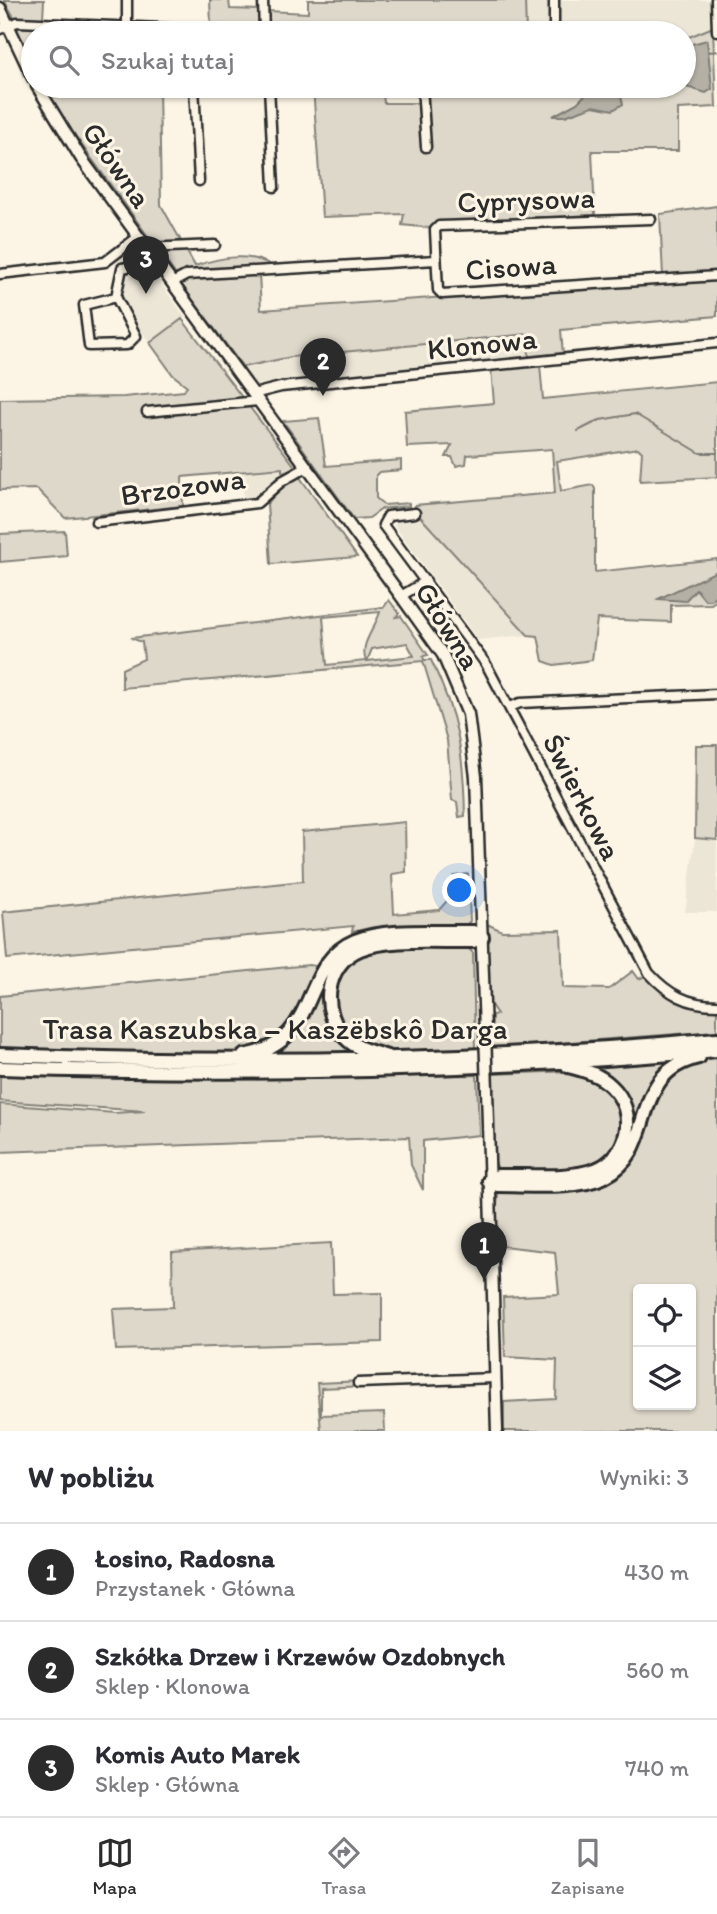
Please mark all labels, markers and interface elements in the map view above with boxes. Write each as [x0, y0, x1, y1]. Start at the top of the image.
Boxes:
search box [21, 21, 696, 98]
icon: search [45, 41, 83, 79]
text: Szukaj tutaj [101, 44, 234, 76]
street label: Główna [75, 114, 161, 215]
street label: Cyprysowa [457, 179, 596, 220]
pin: 3 [123, 236, 169, 294]
street label: Cisowa [464, 245, 558, 288]
street label: Klonowa [425, 319, 539, 368]
pin: 2 [300, 338, 346, 396]
street label: Brzozowa [118, 459, 248, 514]
street label: Główna [407, 575, 490, 677]
street label: Świerkowa [535, 727, 630, 867]
your location [442, 873, 476, 907]
street label: Trasa Kaszubska – Kaszëbskô Darga [42, 1010, 508, 1047]
pin: 1 [461, 1222, 507, 1280]
map controls [633, 1284, 696, 1410]
button: locate [633, 1284, 696, 1347]
button: layers [633, 1347, 696, 1410]
text: W pobliżu [28, 1458, 154, 1495]
text: Wyniki: 3 [599, 1463, 689, 1491]
text: Łosino, Radosna [95, 1542, 275, 1574]
text: 1 [46, 1558, 56, 1586]
text: 430 m [624, 1558, 689, 1586]
text: Przystanek · Główna [95, 1574, 295, 1602]
text: Szkółka Drzew i Krzewów Ozdobnych [95, 1640, 505, 1672]
text: 2 [45, 1656, 57, 1684]
text: 560 m [626, 1656, 689, 1684]
text: Sklep · Klonowa [95, 1672, 250, 1700]
text: Komis Auto Marek [95, 1738, 300, 1770]
text: 3 [45, 1754, 57, 1782]
text: 740 m [625, 1754, 689, 1782]
text: Sklep · Główna [95, 1770, 239, 1798]
tab: Mapa [92, 1834, 137, 1899]
tab: Trasa [321, 1834, 366, 1899]
tab: Zapisane [551, 1834, 625, 1899]

